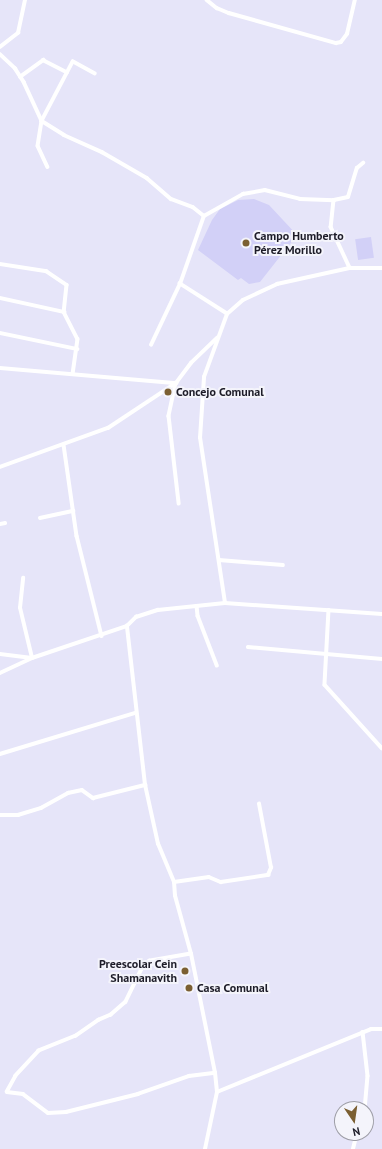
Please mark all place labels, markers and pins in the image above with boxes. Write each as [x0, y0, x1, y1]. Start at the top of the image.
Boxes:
place label: Campo Humberto Pérez Morillo [254, 229, 344, 257]
marker: Campo Humberto Pérez Morillo [241, 238, 251, 248]
place label: Concejo Comunal [176, 385, 264, 399]
marker: Concejo Comunal [163, 387, 173, 397]
place label: Preescolar Cein Shamanavith [99, 957, 177, 985]
marker: Preescolar Cein Shamanavith [180, 966, 190, 976]
place label: Casa Comunal [197, 981, 268, 995]
marker: Casa Comunal [184, 983, 194, 993]

